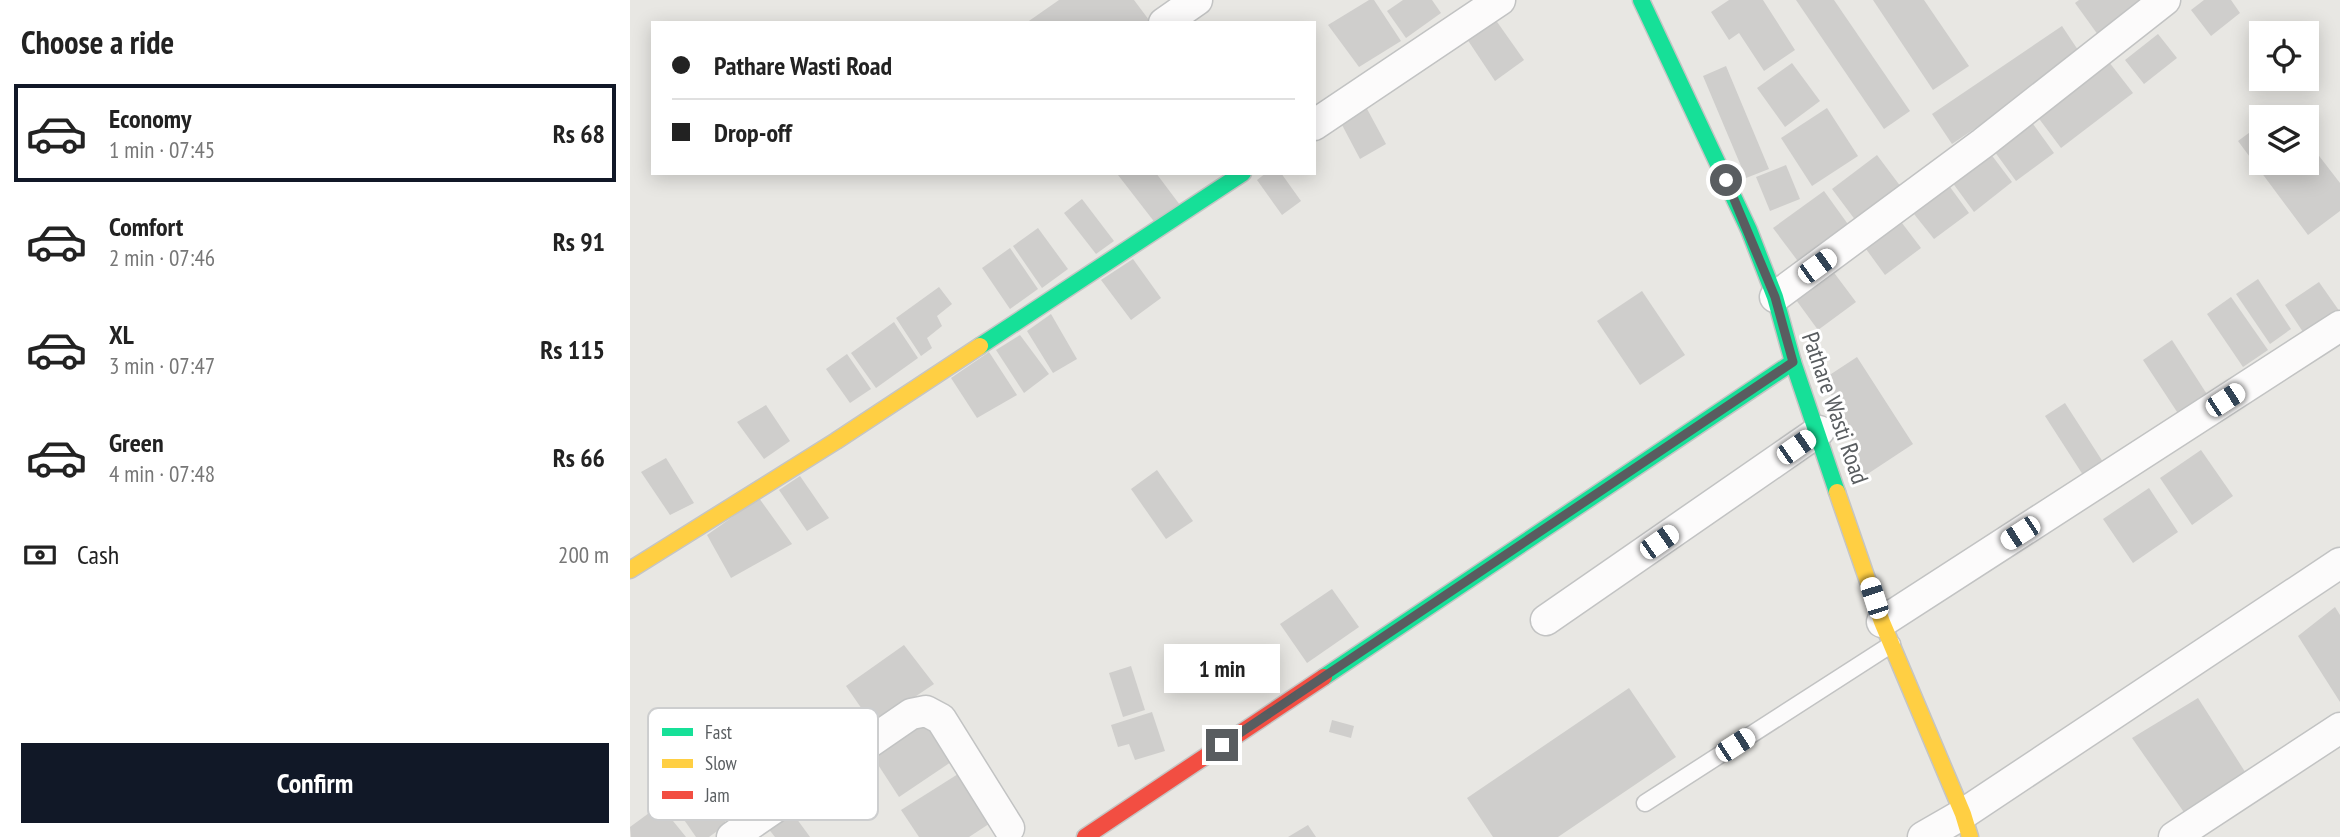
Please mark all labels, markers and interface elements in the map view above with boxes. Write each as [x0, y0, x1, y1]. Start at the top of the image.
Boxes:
text: Choose a ride [21, 21, 174, 63]
map controls [2249, 21, 2319, 175]
button: locate [2249, 21, 2319, 91]
text: Pathare Wasti Road [714, 49, 892, 82]
icon: car [25, 102, 88, 165]
text: Economy [109, 102, 191, 135]
button: layers [2249, 105, 2319, 175]
text: Drop-off [714, 116, 792, 149]
text: Rs 68 [553, 117, 605, 150]
text: 1 min · 07:45 [109, 135, 215, 164]
route start [1710, 164, 1742, 196]
icon: car [25, 210, 88, 273]
text: Comfort [109, 210, 183, 243]
text: Rs 91 [553, 225, 605, 258]
text: 2 min · 07:46 [109, 243, 215, 272]
car [1794, 245, 1841, 287]
icon: car [25, 318, 88, 381]
text: XL [109, 318, 134, 351]
street label: Pathare Wasti Road [1795, 328, 1876, 488]
text: Rs 115 [540, 333, 605, 366]
text: 3 min · 07:47 [109, 351, 215, 380]
car [2202, 380, 2249, 420]
icon: car [25, 426, 88, 489]
text: Green [109, 426, 164, 459]
car [1773, 426, 1820, 468]
text: Rs 66 [553, 441, 605, 474]
text: 4 min · 07:48 [109, 459, 215, 488]
car [1997, 513, 2044, 553]
car [1636, 521, 1683, 563]
icon: cash [21, 536, 59, 574]
text: Cash [77, 538, 119, 571]
text: 200 m [558, 540, 609, 569]
car [1858, 575, 1891, 621]
callout: 1 min [1164, 644, 1280, 692]
text: 1 min [1199, 654, 1245, 683]
legend [648, 708, 878, 820]
text: Fast [705, 720, 733, 744]
car [1712, 725, 1759, 765]
route end [1206, 729, 1238, 761]
button: Confirm [21, 743, 609, 823]
text: Slow [705, 751, 738, 775]
text: Jam [704, 783, 730, 807]

